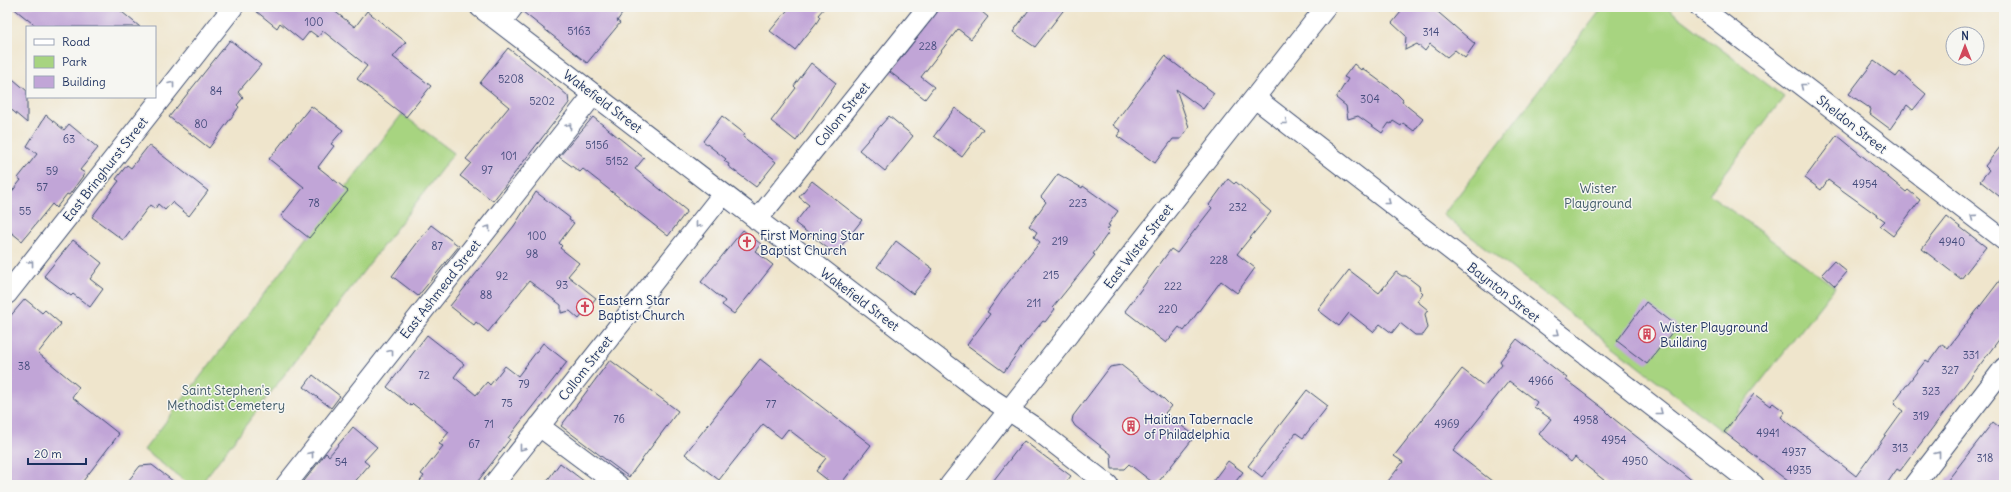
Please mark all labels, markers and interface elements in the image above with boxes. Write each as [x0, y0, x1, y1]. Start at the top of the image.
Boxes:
house number: 100 [305, 15, 323, 29]
house number: 5163 [567, 24, 591, 38]
house number: 314 [1423, 25, 1439, 39]
legend [26, 26, 156, 98]
north arrow [1945, 26, 1985, 66]
text: N [1961, 29, 1969, 43]
text: Road [62, 34, 90, 49]
house number: 228 [919, 39, 937, 53]
text: Park [62, 54, 87, 69]
street label: Wakefield Street [560, 66, 646, 137]
house number: 5208 [498, 72, 524, 86]
text: Building [62, 74, 106, 89]
street label: Collom Street [811, 78, 874, 150]
one-way arrow [168, 81, 175, 88]
house number: 84 [210, 84, 222, 98]
one-way arrow [1801, 84, 1808, 91]
house number: 304 [1360, 92, 1380, 106]
street label: Sheldon Street [1813, 92, 1891, 158]
house number: 5202 [529, 94, 555, 108]
street label: East Bringhurst Street [59, 113, 152, 225]
house number: 80 [194, 117, 208, 131]
one-way arrow [1281, 117, 1288, 124]
one-way arrow [564, 123, 571, 130]
house number: 63 [63, 132, 75, 146]
house number: 5156 [585, 138, 609, 152]
house number: 101 [501, 149, 517, 163]
house number: 5152 [605, 154, 629, 168]
house number: 97 [481, 163, 493, 177]
house number: 59 [46, 164, 58, 178]
house number: 4954 [1852, 177, 1878, 191]
house number: 57 [36, 180, 48, 194]
park label: Wister Playground [1564, 180, 1632, 212]
house number: 78 [308, 196, 320, 210]
house number: 223 [1069, 196, 1087, 210]
one-way arrow [1384, 197, 1391, 204]
street label: East Wister Street [1100, 200, 1177, 292]
house number: 232 [1229, 200, 1247, 214]
house number: 55 [19, 204, 31, 218]
one-way arrow [1970, 214, 1977, 221]
one-way arrow [696, 220, 703, 227]
one-way arrow [484, 225, 491, 232]
place label: First Morning Star Baptist Church [760, 227, 865, 259]
house number: 100 [528, 229, 546, 243]
church icon: First Morning Star Baptist Church [737, 232, 757, 252]
house number: 219 [1052, 234, 1068, 248]
house number: 4940 [1939, 235, 1965, 249]
street label: East Ashmead Street [396, 236, 485, 342]
house number: 87 [431, 239, 443, 253]
house number: 98 [526, 247, 538, 261]
house number: 228 [1210, 253, 1228, 267]
street label: Baynton Street [1464, 259, 1544, 326]
one-way arrow [27, 260, 34, 267]
street label: Wakefield Street [817, 264, 903, 335]
house number: 215 [1043, 268, 1059, 282]
house number: 92 [496, 269, 508, 283]
house number: 93 [556, 278, 568, 292]
house number: 222 [1164, 279, 1182, 293]
house number: 88 [480, 288, 492, 302]
place label: Eastern Star Baptist Church [598, 292, 685, 324]
house number: 211 [1027, 296, 1041, 310]
church icon: Eastern Star Baptist Church [575, 297, 595, 317]
house number: 220 [1158, 302, 1178, 316]
place label: Wister Playground Building [1660, 319, 1769, 351]
building icon: Wister Playground Building [1637, 324, 1657, 344]
one-way arrow [1553, 328, 1560, 335]
street label: Collom Street [555, 332, 616, 404]
house number: 331 [1963, 348, 1979, 362]
one-way arrow [386, 350, 393, 357]
house number: 38 [18, 359, 30, 373]
house number: 327 [1941, 363, 1959, 377]
house number: 72 [418, 368, 430, 382]
house number: 4966 [1528, 374, 1554, 388]
house number: 79 [518, 377, 530, 391]
park label: Saint Stephen's Methodist Cemetery [167, 382, 285, 414]
house number: 323 [1922, 384, 1940, 398]
house number: 75 [501, 396, 513, 410]
house number: 77 [766, 397, 777, 411]
one-way arrow [1656, 407, 1663, 414]
house number: 319 [1913, 409, 1929, 423]
place label: Haitian Tabernacle of Philadelphia [1144, 411, 1253, 443]
house number: 76 [613, 412, 625, 426]
house number: 4958 [1573, 413, 1599, 427]
building icon: Haitian Tabernacle of Philadelphia [1121, 416, 1141, 436]
house number: 71 [484, 417, 494, 431]
house number: 4969 [1434, 417, 1460, 431]
house number: 4941 [1756, 426, 1780, 440]
house number: 4954 [1601, 433, 1627, 447]
house number: 67 [468, 437, 480, 451]
scale bar [28, 440, 86, 466]
house number: 313 [1892, 441, 1908, 455]
one-way arrow [520, 443, 527, 450]
house number: 4937 [1782, 445, 1807, 459]
text: 20 m [34, 446, 62, 461]
house number: 318 [1977, 451, 1993, 465]
one-way arrow [306, 452, 313, 459]
one-way arrow [1933, 452, 1940, 459]
house number: 4950 [1622, 454, 1648, 468]
house number: 54 [335, 455, 347, 469]
house number: 4935 [1786, 463, 1812, 477]

